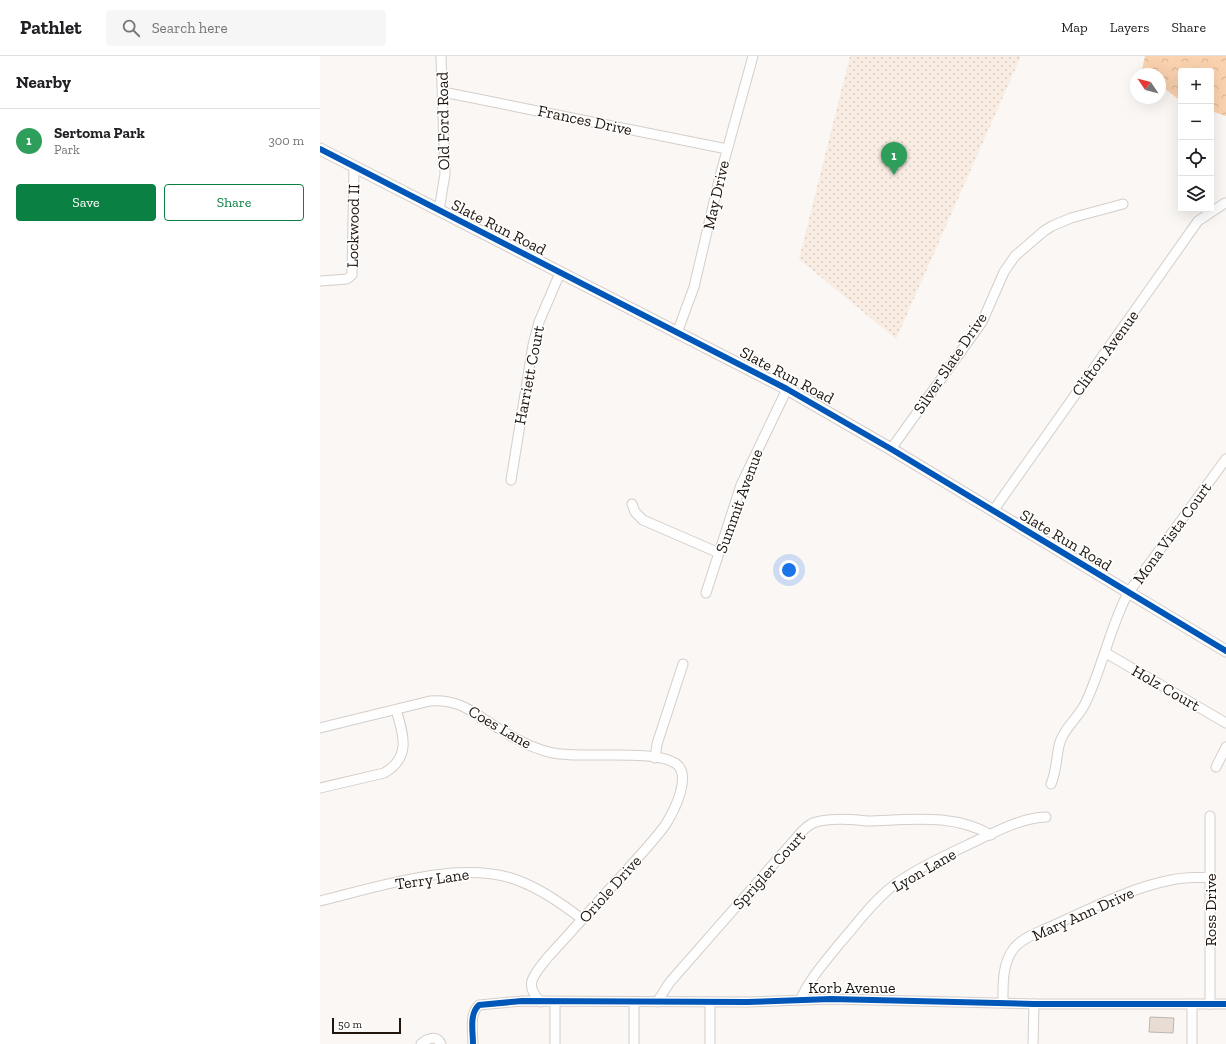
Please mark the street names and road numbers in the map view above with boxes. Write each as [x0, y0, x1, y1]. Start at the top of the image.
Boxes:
street label: Old Ford Road [433, 71, 453, 170]
street label: Frances Drive [536, 101, 634, 139]
street label: May Drive [699, 159, 733, 231]
street label: Lockwood II [343, 184, 363, 268]
street label: Slate Run Road [449, 195, 550, 259]
street label: Clifton Avenue [1068, 306, 1142, 400]
street label: Silver Slate Drive [909, 309, 991, 417]
street label: Harriett Court [510, 324, 548, 426]
street label: Slate Run Road [737, 342, 837, 408]
street label: Summit Avenue [711, 446, 767, 556]
street label: Mona Vista Court [1129, 478, 1215, 588]
street label: Slate Run Road [1017, 505, 1115, 575]
street label: Holz Court [1129, 661, 1203, 715]
street label: Coes Lane [465, 701, 535, 753]
street label: Sprigler Court [729, 827, 809, 913]
street label: Lyon Lane [889, 844, 959, 896]
street label: Oriole Drive [575, 851, 645, 927]
street label: Terry Lane [394, 864, 470, 894]
street label: Ross Drive [1201, 873, 1220, 947]
street label: Mary Ann Drive [1029, 883, 1137, 945]
street label: Korb Avenue [808, 978, 896, 997]

